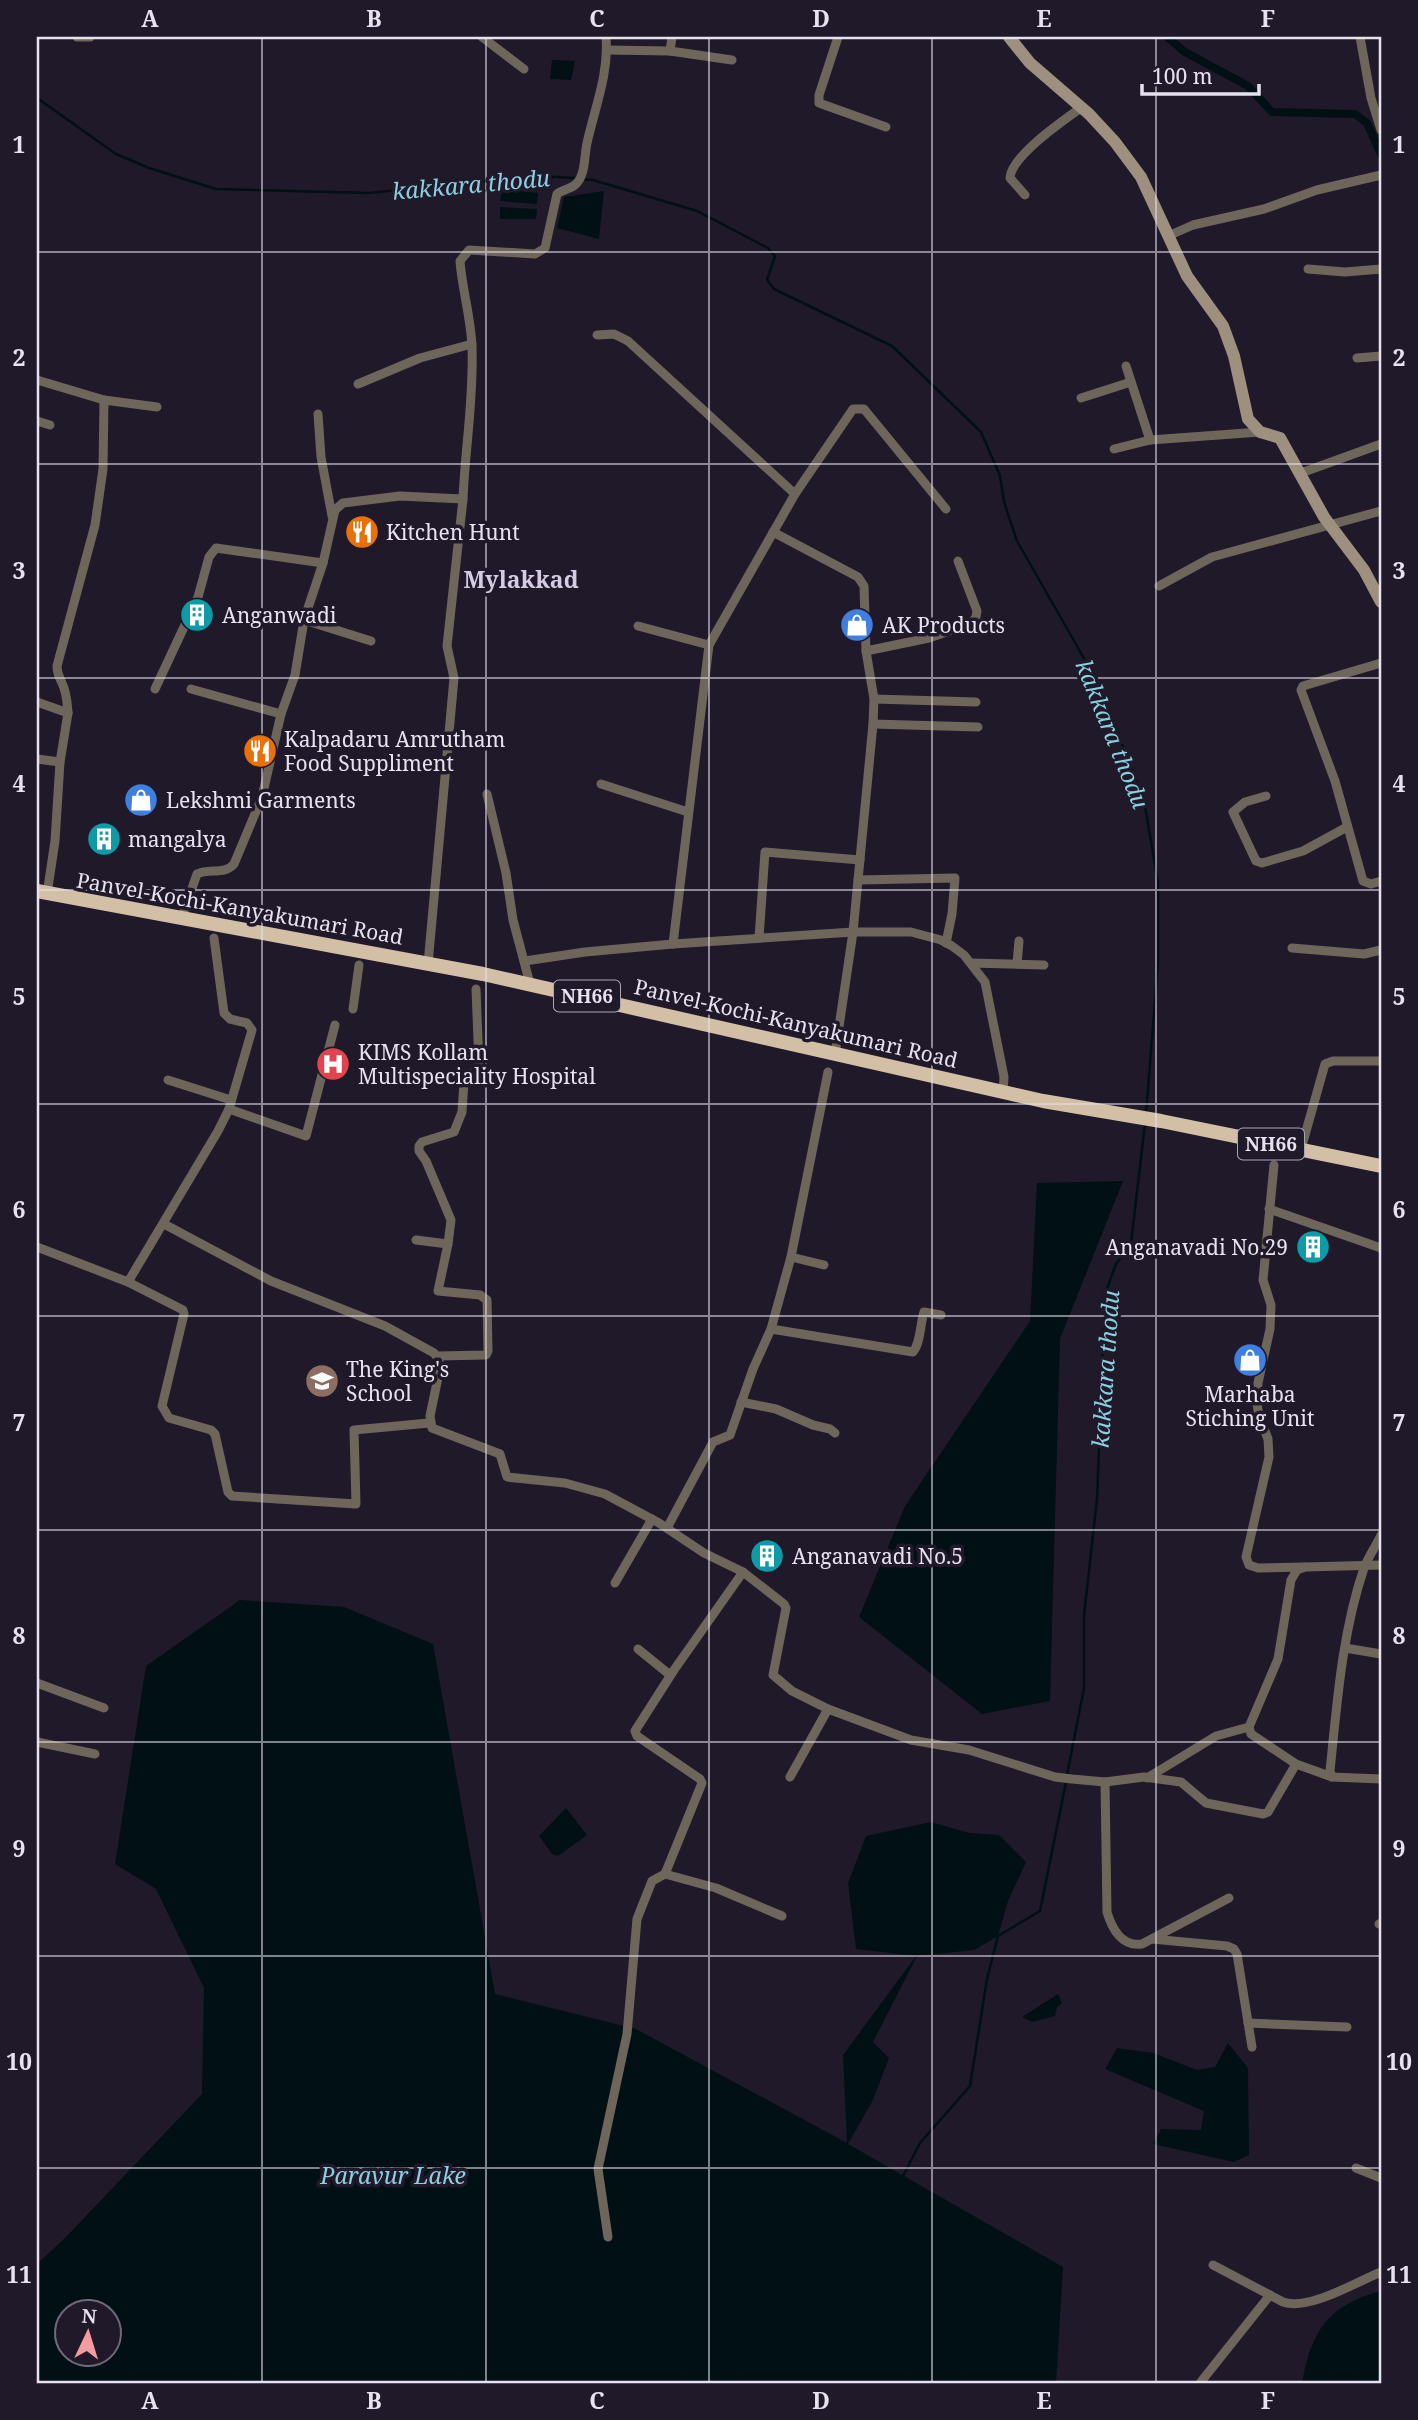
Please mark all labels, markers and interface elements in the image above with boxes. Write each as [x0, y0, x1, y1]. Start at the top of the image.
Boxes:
text: A [141, 2, 159, 34]
text: B [366, 2, 382, 34]
text: C [589, 2, 605, 34]
text: D [812, 2, 830, 34]
text: E [1036, 2, 1052, 34]
text: F [1261, 2, 1275, 34]
scale bar [1142, 52, 1259, 96]
text: 100 m [1152, 62, 1213, 90]
text: 1 [13, 128, 26, 160]
text: 1 [1393, 128, 1406, 160]
water label: kakkara thodu [391, 161, 551, 207]
text: 2 [13, 341, 26, 373]
text: 2 [1393, 341, 1406, 373]
restaurant icon: Kitchen Hunt [343, 513, 381, 551]
place label: Kitchen Hunt [386, 518, 520, 546]
text: 3 [13, 554, 26, 586]
text: 3 [1393, 554, 1406, 586]
district label: Mylakkad [463, 563, 579, 595]
building icon: Anganwadi [178, 596, 216, 634]
place label: Anganwadi [222, 601, 337, 629]
shop icon: AK Products [838, 606, 876, 644]
place label: AK Products [882, 611, 1005, 639]
water label: kakkara thodu [1069, 655, 1158, 813]
place label: Kalpadaru Amrutham Food Suppliment [284, 725, 506, 777]
restaurant icon: Kalpadaru Amrutham Food Suppliment [241, 732, 279, 770]
text: 4 [13, 767, 26, 799]
text: 4 [1393, 767, 1406, 799]
shop icon: Lekshmi Garments [122, 781, 160, 819]
place label: Lekshmi Garments [166, 786, 356, 814]
building icon: mangalya [85, 820, 123, 858]
place label: mangalya [128, 825, 227, 853]
street label: Panvel-Kochi-Kanyakumari Road [75, 865, 406, 951]
street label: Panvel-Kochi-Kanyakumari Road [632, 972, 961, 1074]
text: 5 [13, 980, 26, 1012]
road number: NH66 [554, 980, 620, 1012]
text: 5 [1393, 980, 1406, 1012]
place label: KIMS Kollam Multispeciality Hospital [358, 1038, 596, 1090]
hospital icon: KIMS Kollam Multispeciality Hospital [314, 1045, 352, 1083]
road number: NH66 [1238, 1128, 1304, 1160]
text: 6 [13, 1193, 26, 1225]
text: 6 [1393, 1193, 1406, 1225]
building icon: Anganavadi No.29 [1294, 1228, 1332, 1266]
place label: Anganavadi No.29 [1105, 1233, 1288, 1261]
water label: kakkara thodu [1084, 1289, 1126, 1449]
shop icon: Marhaba Stiching Unit [1231, 1341, 1269, 1379]
place label: The King's School [346, 1355, 449, 1407]
school or university icon: The King's School [303, 1362, 341, 1400]
place label: Marhaba Stiching Unit [1186, 1380, 1314, 1432]
text: 7 [13, 1406, 26, 1438]
text: 7 [1393, 1406, 1406, 1438]
building icon: Anganavadi No.5 [748, 1537, 786, 1575]
place label: Anganavadi No.5 [792, 1542, 963, 1570]
text: 8 [13, 1619, 26, 1651]
text: 8 [1393, 1619, 1406, 1651]
text: 9 [13, 1832, 26, 1864]
text: 9 [1393, 1832, 1406, 1864]
text: 10 [6, 2045, 32, 2077]
text: 10 [1386, 2045, 1412, 2077]
water label: Paravur Lake [319, 2159, 466, 2191]
text: 11 [6, 2258, 32, 2290]
text: 11 [1386, 2258, 1412, 2290]
north arrow [52, 2298, 122, 2368]
text: N [81, 2303, 98, 2330]
text: A [141, 2384, 159, 2416]
text: B [366, 2384, 382, 2416]
text: C [589, 2384, 605, 2416]
text: D [812, 2384, 830, 2416]
text: E [1036, 2384, 1052, 2416]
text: F [1261, 2384, 1275, 2416]

